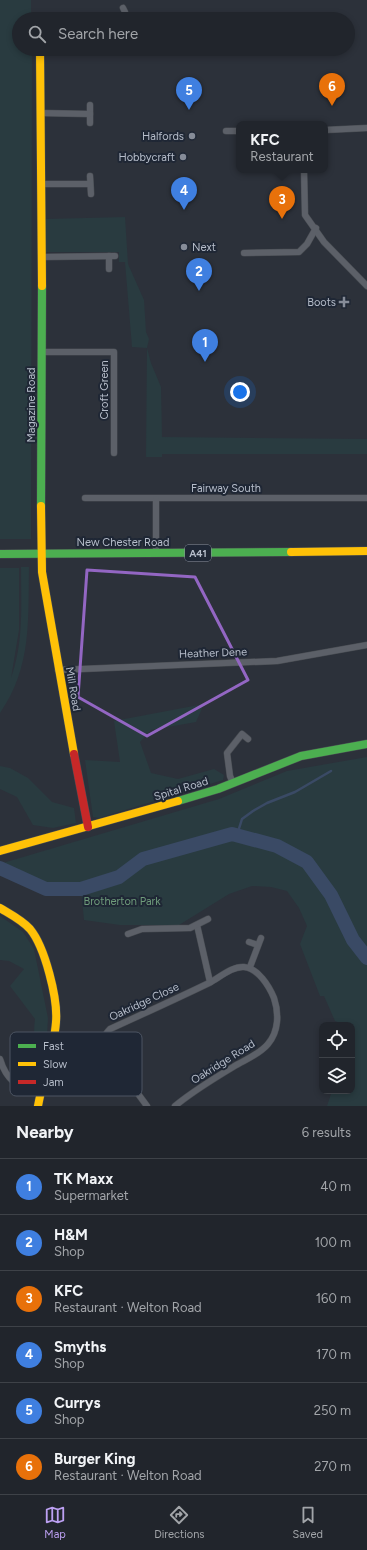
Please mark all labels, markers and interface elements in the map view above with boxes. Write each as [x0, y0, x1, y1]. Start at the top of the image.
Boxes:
search box [12, 12, 355, 56]
icon: search [26, 23, 48, 45]
text: Search here [58, 25, 138, 43]
pin: 6 [319, 73, 345, 106]
pin: 5 [176, 77, 202, 110]
popup [236, 121, 328, 173]
place label: Halfords [142, 130, 184, 143]
marker: Halfords [187, 131, 197, 141]
text: KFC [250, 131, 280, 149]
text: Restaurant [250, 149, 314, 164]
place label: Hobbycraft [118, 151, 175, 164]
marker: Hobbycraft [178, 152, 188, 162]
pin: 4 [171, 177, 197, 210]
pin: 3 [269, 186, 295, 219]
place label: Next [192, 241, 216, 254]
marker: Next [179, 242, 189, 252]
pin: 2 [186, 258, 212, 291]
place label: Boots [307, 296, 336, 309]
marker: Boots [339, 297, 349, 307]
pin: 1 [192, 329, 218, 362]
street label: Croft Green [98, 360, 111, 420]
street label: Magazine Road [25, 367, 38, 443]
your location [230, 382, 250, 402]
street label: Fairway South [191, 482, 261, 495]
street label: New Chester Road [77, 536, 169, 549]
road number: A41 [185, 545, 211, 561]
street label: Heather Dene [179, 645, 247, 661]
street label: Mill Road [63, 666, 83, 712]
street label: Spital Road [152, 775, 210, 803]
park label: Brotherton Park [83, 895, 161, 908]
street label: Oakridge Close [107, 980, 181, 1024]
map controls [319, 1022, 355, 1094]
button: locate [319, 1022, 355, 1058]
legend [10, 1032, 142, 1096]
street label: Oakridge Road [189, 1037, 257, 1087]
text: Fast [43, 1040, 64, 1053]
text: Slow [43, 1058, 67, 1071]
button: layers [319, 1058, 355, 1094]
text: Jam [43, 1076, 64, 1089]
text: Nearby [16, 1122, 74, 1142]
text: 6 results [302, 1125, 351, 1140]
text: TK Maxx [54, 1170, 113, 1188]
text: 1 [26, 1179, 32, 1194]
text: 40 m [320, 1179, 351, 1194]
text: Supermarket [54, 1188, 129, 1203]
text: H&M [54, 1226, 88, 1244]
text: 2 [25, 1235, 33, 1250]
text: 100 m [315, 1235, 351, 1250]
text: Shop [54, 1244, 84, 1259]
text: KFC [54, 1282, 83, 1300]
text: 3 [25, 1291, 33, 1306]
text: 160 m [316, 1291, 351, 1306]
text: Restaurant · Welton Road [54, 1300, 202, 1315]
text: Smyths [54, 1338, 106, 1356]
text: 4 [25, 1347, 33, 1362]
text: 170 m [316, 1347, 351, 1362]
text: Shop [54, 1356, 84, 1371]
text: Currys [54, 1394, 100, 1412]
text: 5 [25, 1403, 33, 1418]
text: 250 m [314, 1403, 351, 1418]
text: Shop [54, 1412, 84, 1427]
text: Burger King [54, 1450, 135, 1468]
text: 6 [25, 1459, 33, 1474]
text: 270 m [314, 1459, 351, 1474]
text: Restaurant · Welton Road [54, 1468, 202, 1483]
tab: Map [44, 1504, 66, 1541]
tab: Directions [154, 1504, 204, 1541]
tab: Saved [293, 1504, 323, 1541]

